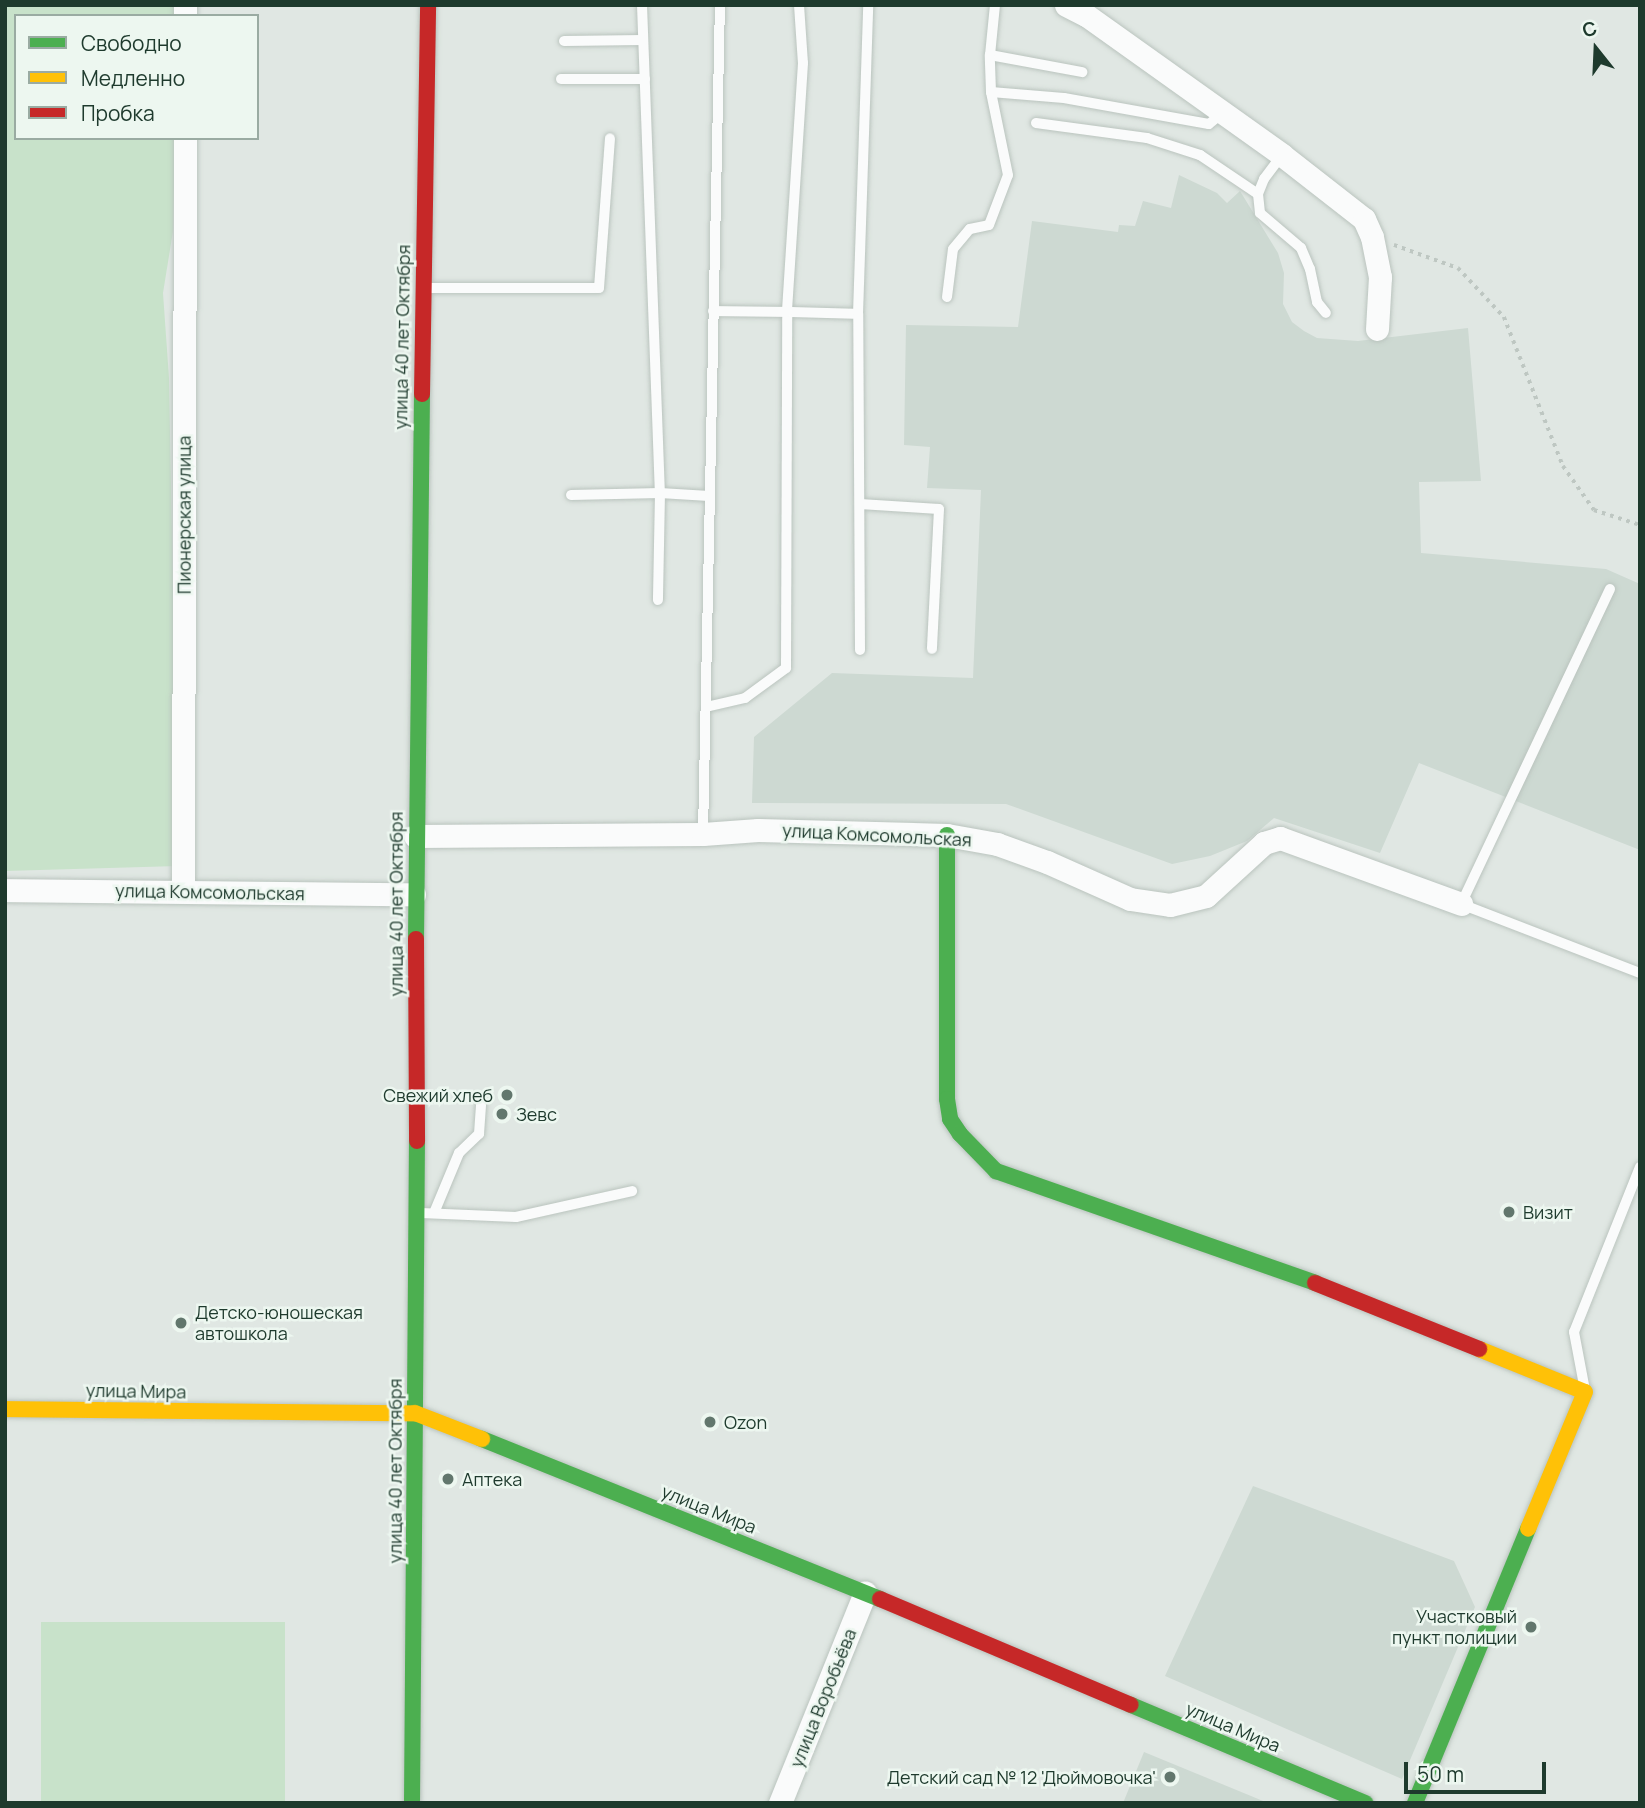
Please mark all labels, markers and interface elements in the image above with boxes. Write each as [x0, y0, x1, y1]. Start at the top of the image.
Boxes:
legend [14, 14, 259, 140]
north arrow [1561, 14, 1631, 84]
text: С [1579, 14, 1600, 44]
text: Свободно [81, 29, 182, 57]
text: Медленно [81, 64, 185, 92]
text: Пробка [81, 99, 155, 127]
street label: улица 40 лет Октября [390, 244, 414, 430]
street label: Пионерская улица [173, 436, 195, 594]
street label: улица 40 лет Октября [385, 812, 407, 996]
street label: улица Комсомольская [782, 819, 972, 851]
street label: улица Комсомольская [115, 880, 305, 904]
place label: Свежий хлеб [383, 1084, 493, 1106]
marker: Свежий хлеб [499, 1087, 515, 1103]
place label: Зевс [516, 1103, 557, 1125]
marker: Зевс [494, 1106, 510, 1122]
place label: Визит [1523, 1201, 1573, 1223]
marker: Визит [1501, 1204, 1517, 1220]
place label: Детско-юношеская автошкола [195, 1302, 363, 1344]
marker: Детско-юношеская автошкола [173, 1315, 189, 1331]
street label: улица Мира [86, 1379, 186, 1403]
street label: улица 40 лет Октября [384, 1379, 406, 1563]
place label: Ozon [724, 1411, 767, 1433]
marker: Ozon [702, 1414, 718, 1430]
place label: Аптека [462, 1468, 522, 1490]
marker: Аптека [440, 1471, 456, 1487]
street label: улица Мира [658, 1480, 760, 1538]
place label: Участковый пункт полиции [1392, 1606, 1517, 1648]
marker: Участковый пункт полиции [1523, 1619, 1539, 1635]
street label: улица Воробьёва [785, 1625, 861, 1771]
street label: улица Мира [1183, 1697, 1283, 1757]
scale bar [1407, 1748, 1549, 1792]
text: 50 m [1417, 1760, 1464, 1788]
place label: Детский сад № 12 'Дюймовочка' [887, 1766, 1156, 1788]
marker: Детский сад № 12 'Дюймовочка' [1162, 1769, 1178, 1785]

